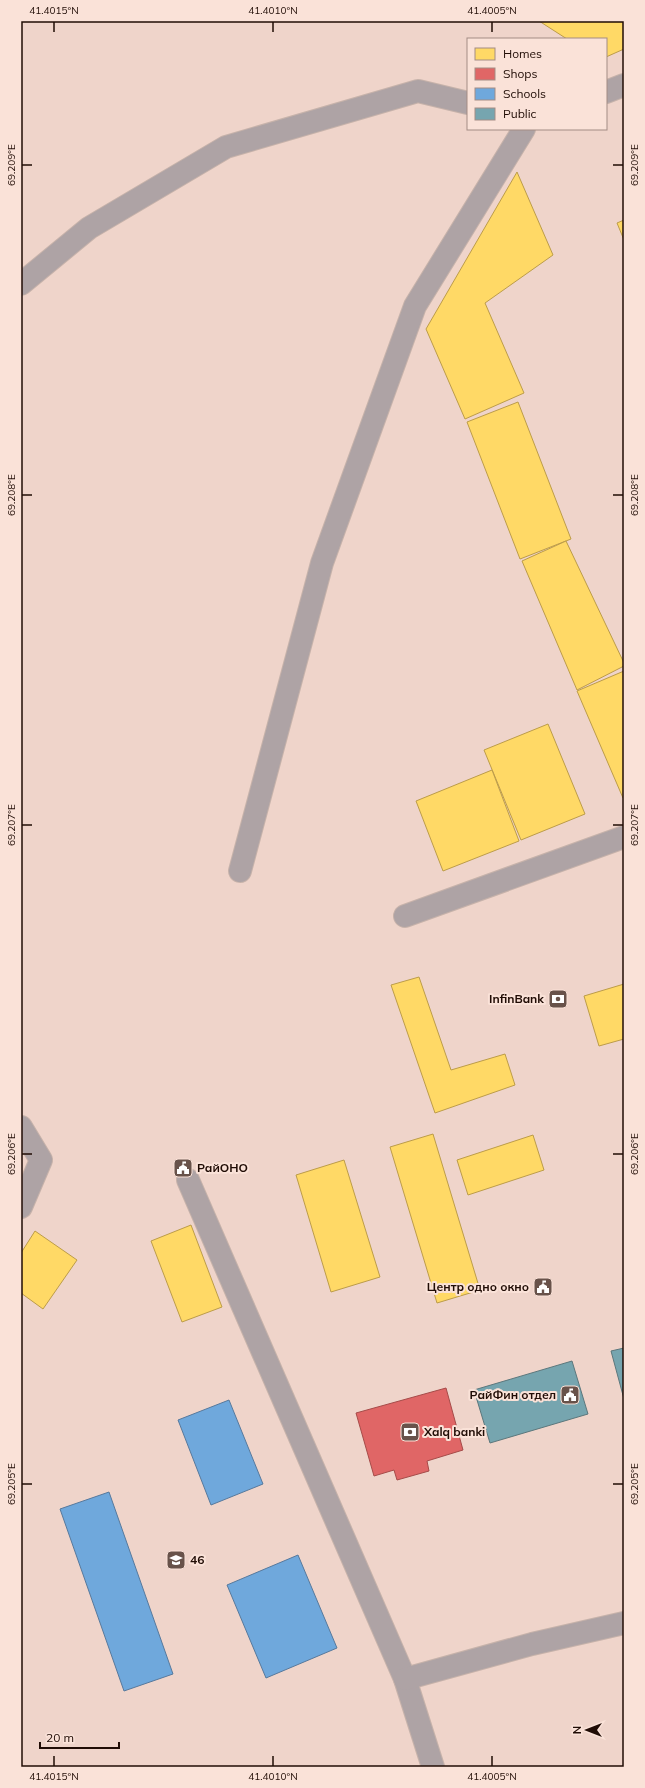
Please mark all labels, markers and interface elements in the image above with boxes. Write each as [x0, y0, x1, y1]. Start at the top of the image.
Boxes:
text: 41.4015°N [29, 4, 79, 17]
text: 41.4010°N [248, 4, 298, 17]
text: 41.4005°N [467, 4, 517, 17]
legend [467, 38, 607, 130]
text: Homes [503, 46, 542, 61]
text: Shops [503, 66, 538, 81]
text: Schools [503, 86, 546, 101]
text: Public [503, 106, 537, 121]
text: 69.209°E [5, 144, 18, 186]
text: 69.209°E [628, 144, 641, 186]
text: 69.208°E [5, 474, 18, 516]
text: 69.208°E [628, 474, 641, 516]
text: 69.207°E [5, 804, 18, 846]
text: 69.207°E [628, 804, 641, 846]
bank icon: InfinBank [547, 988, 569, 1010]
place label: InfinBank [489, 991, 544, 1006]
text: 69.206°E [5, 1133, 18, 1175]
text: 69.206°E [628, 1133, 641, 1175]
public building icon: РайОНО [172, 1157, 194, 1179]
place label: РайОНО [197, 1160, 248, 1175]
public building icon: Центр одно окно [532, 1276, 554, 1298]
place label: Центр одно окно [427, 1279, 529, 1294]
public building icon: РайФин отдел [559, 1384, 581, 1406]
place label: РайФин отдел [470, 1387, 556, 1402]
bank icon: Xalq banki [399, 1421, 421, 1443]
place label: Xalq banki [423, 1424, 485, 1439]
text: 69.205°E [5, 1463, 18, 1505]
text: 69.205°E [628, 1463, 641, 1505]
school or university icon: 46 [165, 1549, 187, 1571]
place label: 46 [190, 1552, 204, 1567]
north arrow [567, 1710, 607, 1750]
scale bar [40, 1724, 119, 1750]
text: N [570, 1726, 584, 1734]
text: 20 m [46, 1730, 74, 1745]
text: 41.4015°N [29, 1770, 79, 1783]
text: 41.4010°N [248, 1770, 298, 1783]
text: 41.4005°N [467, 1770, 517, 1783]

